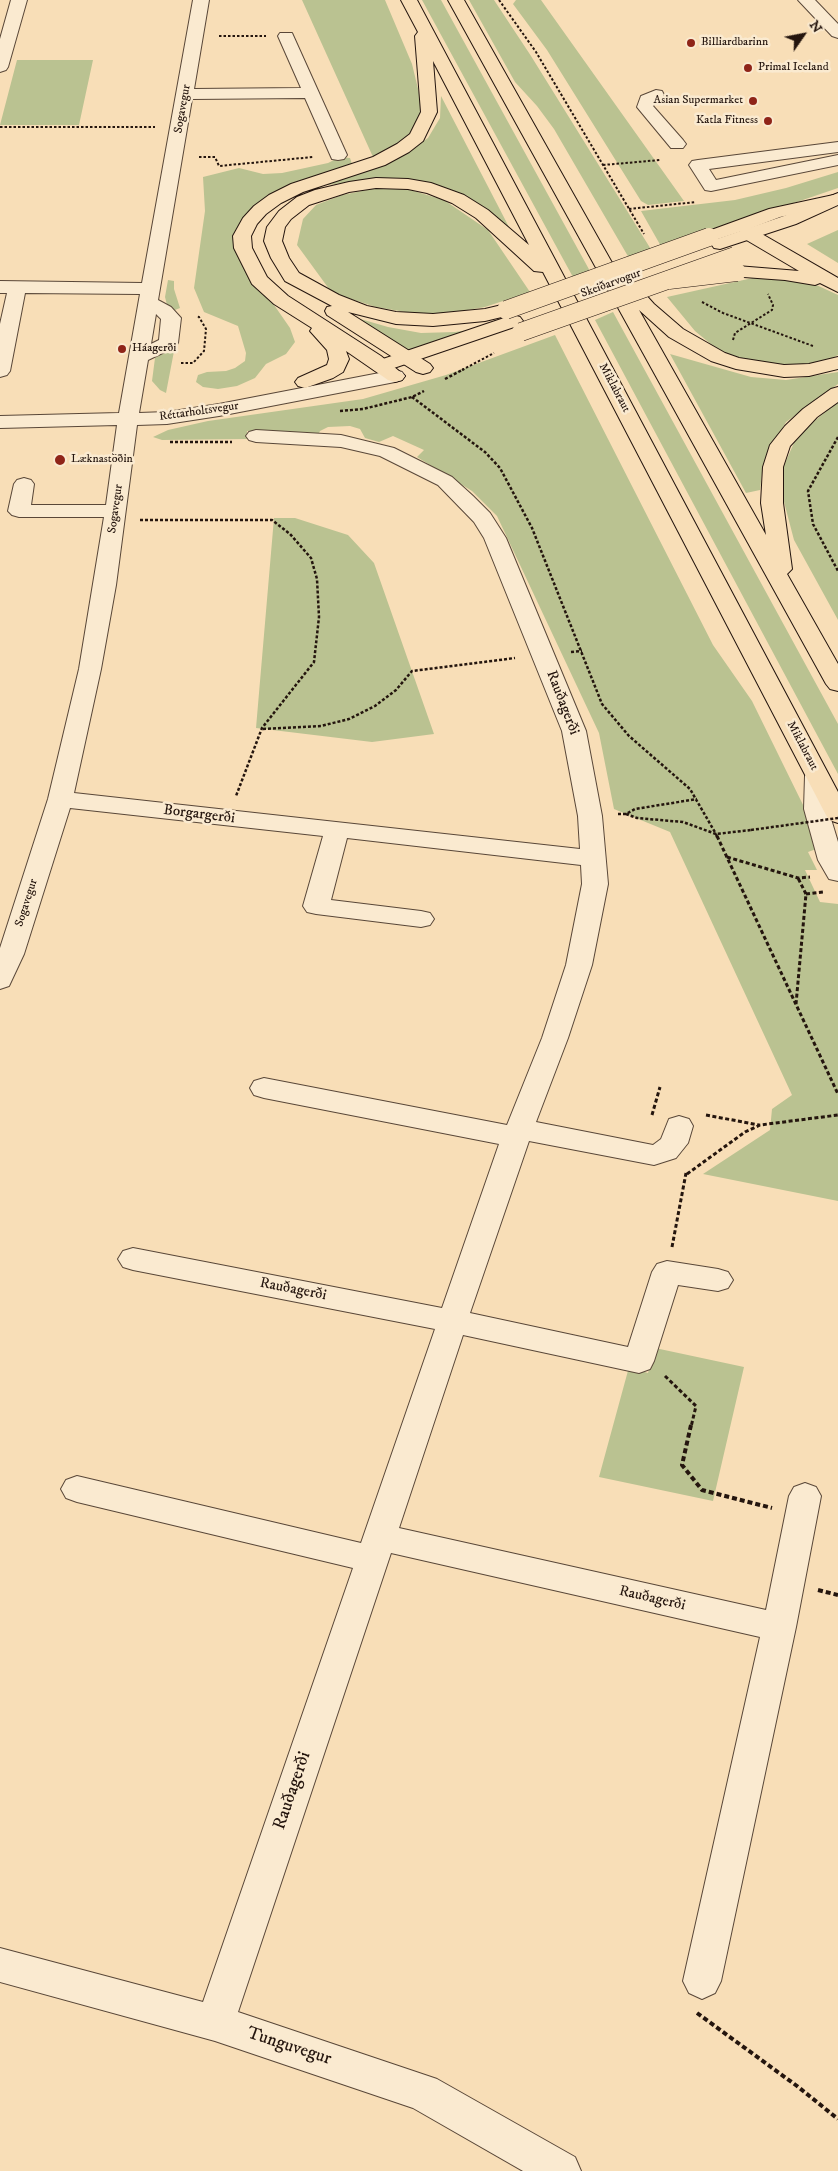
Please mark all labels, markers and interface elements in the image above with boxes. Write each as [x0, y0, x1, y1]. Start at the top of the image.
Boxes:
north arrow [778, 10, 828, 60]
text: N [805, 17, 826, 37]
place label: Billiardbarinn [701, 36, 768, 50]
marker: Billiardbarinn [685, 37, 697, 49]
place label: Primal Iceland [758, 61, 829, 75]
marker: Primal Iceland [742, 62, 754, 74]
street label: Sogavegur [172, 83, 194, 135]
place label: Asian Supermarket [654, 94, 743, 108]
marker: Asian Supermarket [747, 95, 759, 107]
place label: Katla Fitness [696, 114, 758, 128]
marker: Katla Fitness [762, 115, 774, 127]
street label: Skeiðarvogur [579, 266, 643, 302]
place label: Háagerði [132, 342, 176, 356]
marker: Háagerði [116, 343, 128, 355]
street label: Miklabraut [595, 361, 633, 415]
street label: Réttarholtsvegur [158, 399, 240, 425]
marker: Læknastöðin [53, 453, 67, 467]
place label: Læknastöðin [71, 453, 133, 467]
street label: Sogavegur [105, 484, 127, 534]
street label: Rauðagerði [541, 668, 583, 738]
street label: Miklabraut [783, 719, 821, 773]
street label: Borgargerði [162, 802, 236, 828]
street label: Sogavegur [13, 877, 41, 929]
street label: Rauðagerði [258, 1275, 328, 1305]
street label: Rauðagerði [617, 1583, 687, 1615]
street label: Rauðagerði [270, 1749, 316, 1833]
street label: Tunguvegur [244, 2023, 334, 2071]

